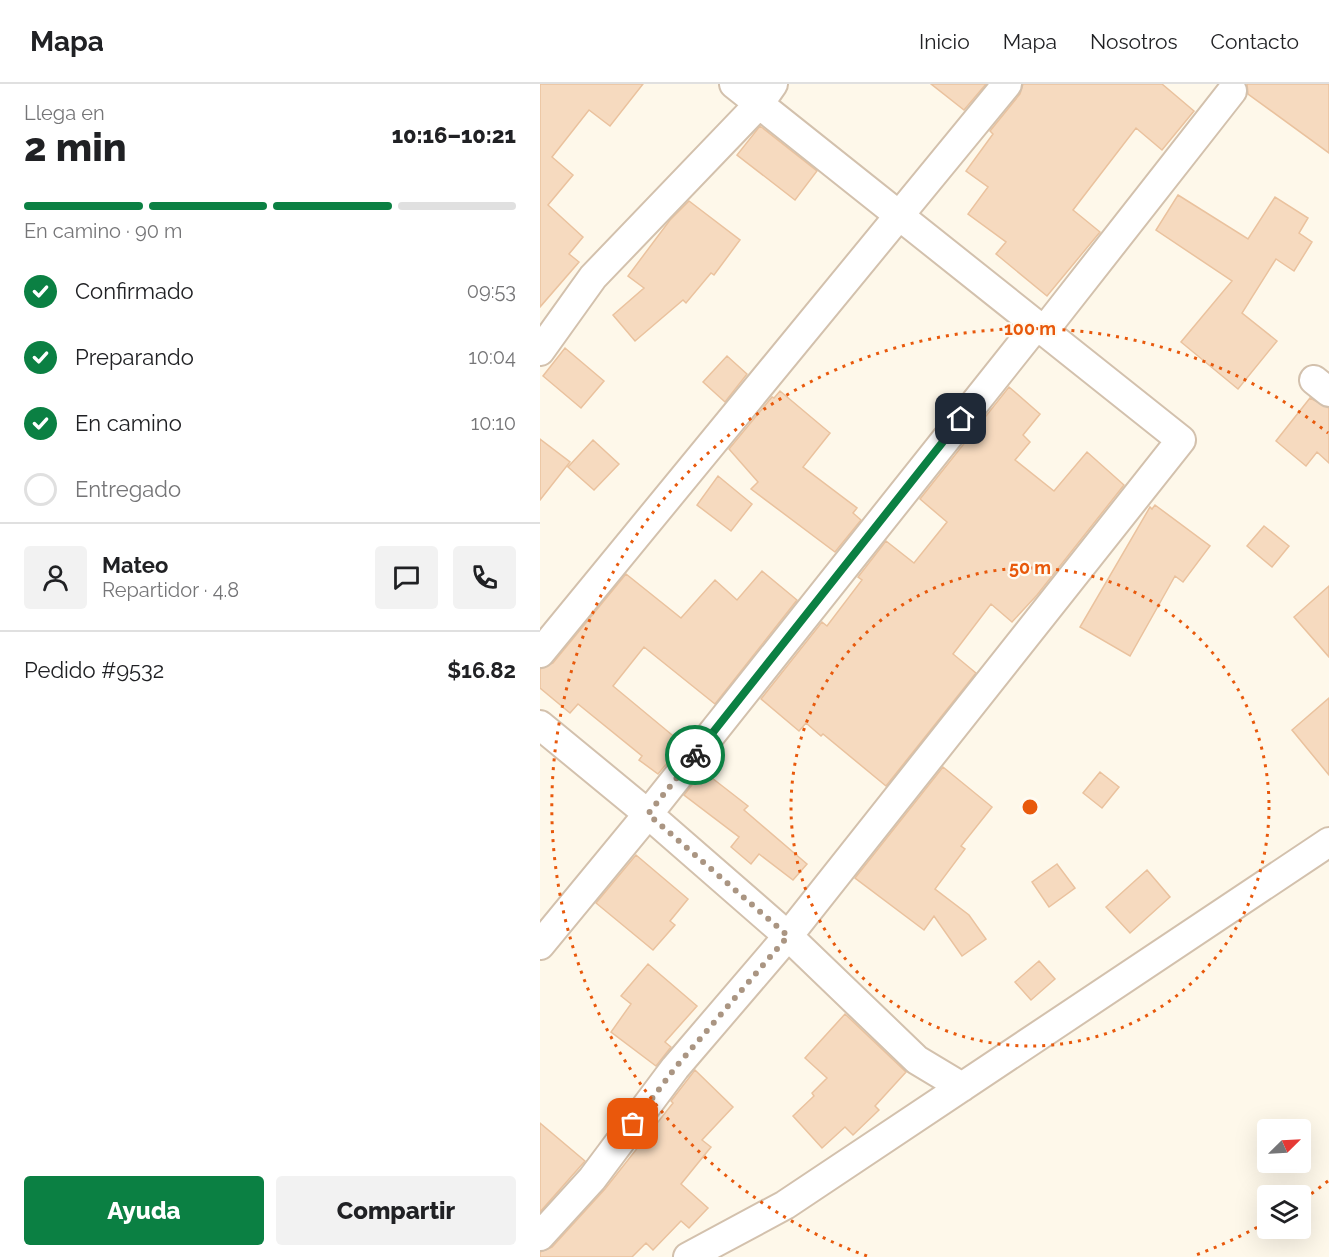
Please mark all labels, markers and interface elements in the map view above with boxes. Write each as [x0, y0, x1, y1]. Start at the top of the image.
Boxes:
text: Mapa [30, 25, 104, 58]
text: Inicio [919, 29, 970, 54]
text: Mapa [1003, 29, 1057, 54]
text: Nosotros [1090, 29, 1178, 54]
text: Contacto [1211, 29, 1299, 54]
text: Llega en [24, 101, 105, 125]
text: 10:16–10:21 [392, 122, 516, 148]
text: 2 min [24, 124, 127, 170]
text: En camino · 90 m [24, 219, 182, 243]
icon: check [24, 275, 57, 308]
text: Confirmado [75, 278, 194, 304]
text: 09:53 [467, 279, 516, 303]
text: 100 m [1004, 318, 1056, 339]
icon: check [24, 341, 57, 374]
text: Preparando [75, 344, 194, 370]
text: 10:04 [468, 345, 516, 369]
pin [935, 393, 986, 444]
icon: home [944, 402, 977, 435]
icon: check [24, 407, 57, 440]
text: En camino [75, 410, 182, 436]
text: 10:10 [471, 411, 516, 435]
text: Entregado [75, 476, 181, 502]
button: person [24, 546, 87, 609]
button: chat [375, 546, 438, 609]
button: phone [453, 546, 516, 609]
text: Mateo [102, 552, 168, 578]
text: 50 m [1009, 557, 1051, 578]
text: Repartidor · 4.8 [102, 578, 239, 602]
text: Pedido #9532 [24, 657, 164, 683]
text: $16.82 [447, 657, 516, 683]
courier [665, 725, 725, 785]
icon: bike [679, 739, 712, 772]
centre of rings [1020, 797, 1040, 817]
pin [607, 1098, 658, 1149]
icon: bag [616, 1107, 649, 1140]
north arrow [1257, 1119, 1311, 1173]
map controls [1257, 1119, 1311, 1239]
button: Ayuda [24, 1176, 264, 1245]
button: Compartir [276, 1176, 516, 1245]
button: layers [1257, 1185, 1311, 1239]

